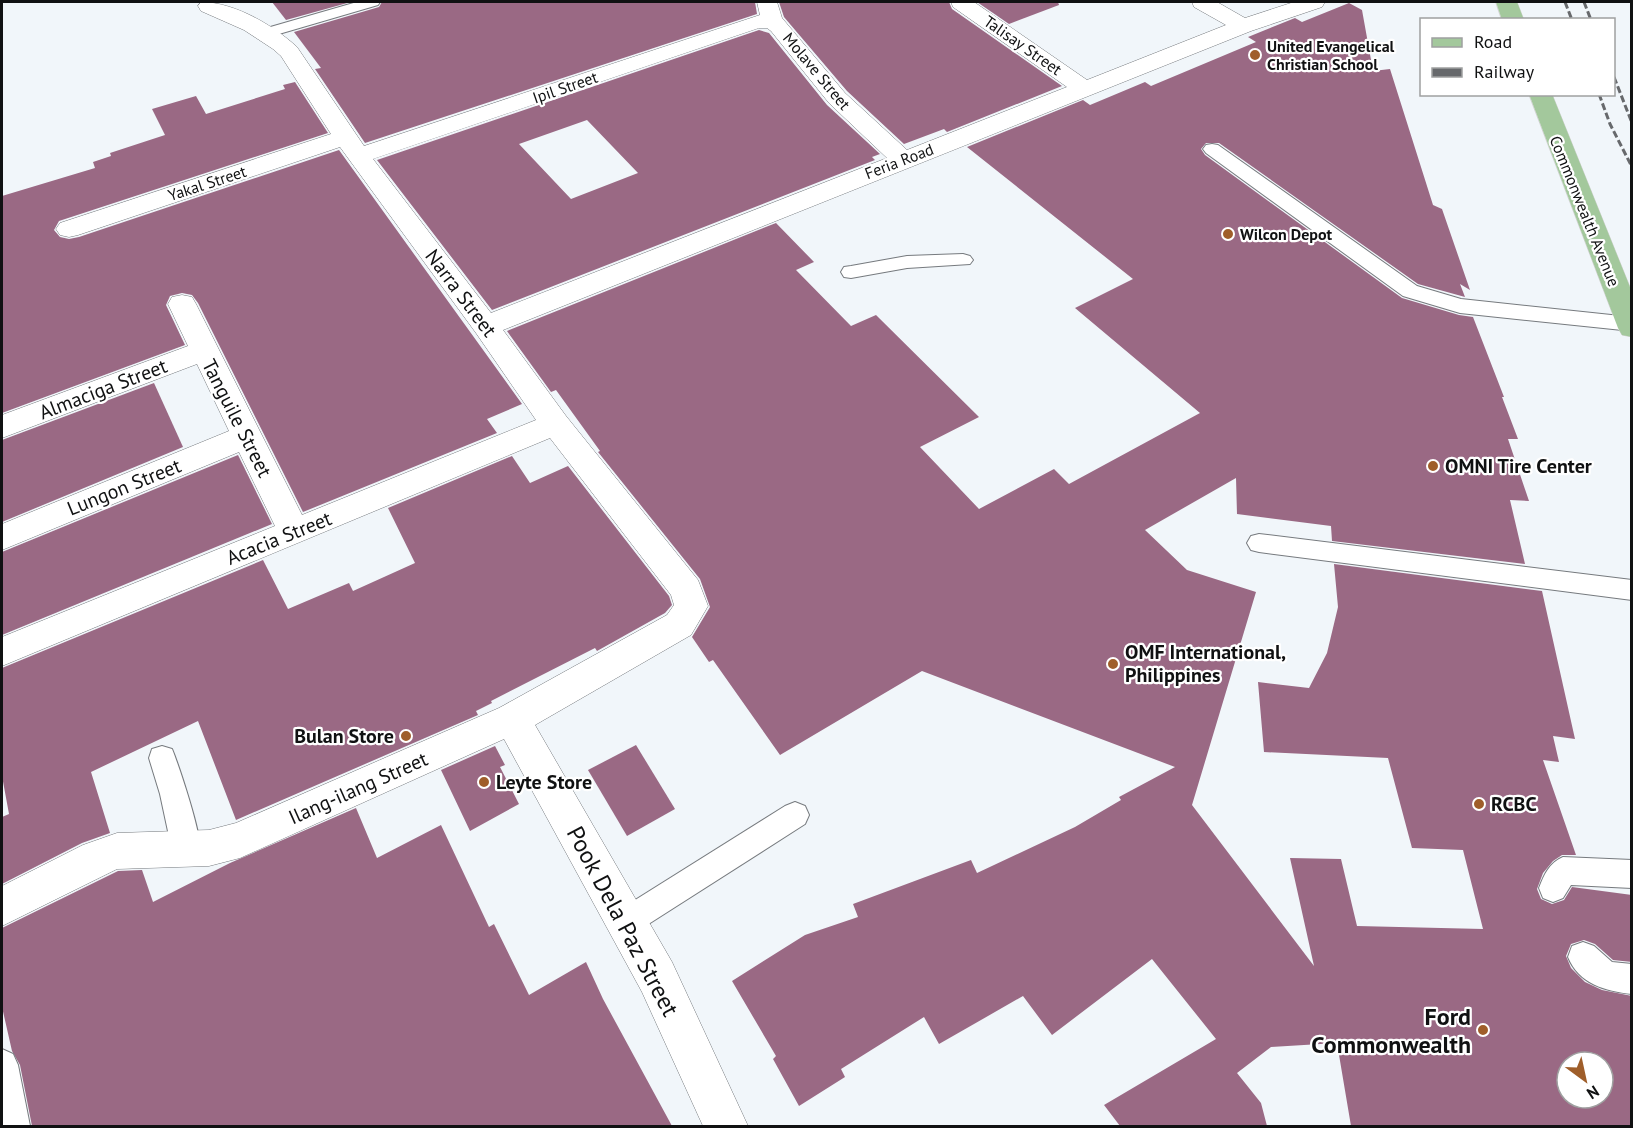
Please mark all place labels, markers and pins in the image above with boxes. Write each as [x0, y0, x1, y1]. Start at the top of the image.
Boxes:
place label: United Evangelical Christian School [1267, 36, 1395, 74]
marker: United Evangelical Christian School [1248, 48, 1262, 62]
place label: Wilcon Depot [1240, 224, 1333, 244]
marker: Wilcon Depot [1221, 227, 1235, 241]
place label: OMNI Tire Center [1445, 453, 1592, 479]
marker: OMNI Tire Center [1426, 459, 1440, 473]
place label: OMF International, Philippines [1125, 639, 1286, 688]
marker: OMF International, Philippines [1106, 657, 1120, 671]
place label: Bulan Store [294, 723, 394, 749]
marker: Bulan Store [399, 729, 413, 743]
place label: Leyte Store [496, 769, 592, 795]
marker: Leyte Store [477, 775, 491, 789]
place label: RCBC [1491, 791, 1537, 817]
marker: RCBC [1472, 797, 1486, 811]
place label: Ford Commonwealth [1311, 1001, 1471, 1060]
marker: Ford Commonwealth [1476, 1023, 1490, 1037]

